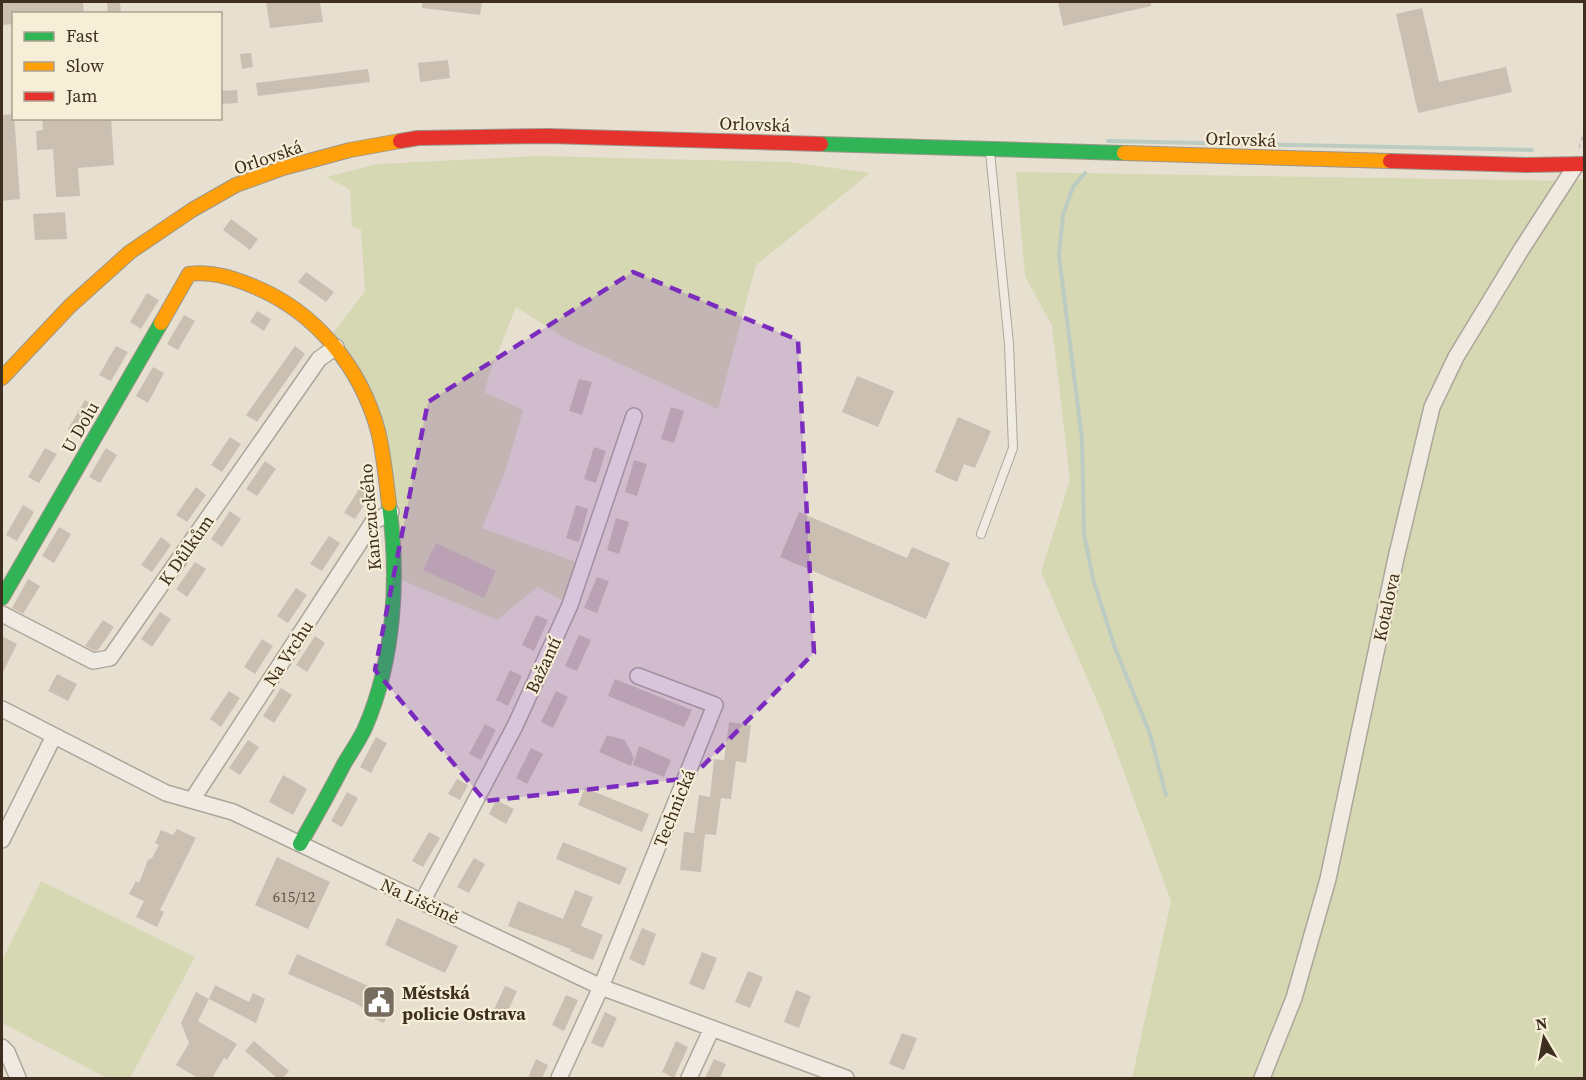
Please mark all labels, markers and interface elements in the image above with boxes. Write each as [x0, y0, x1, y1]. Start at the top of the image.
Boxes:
legend [12, 12, 222, 120]
text: Fast [66, 23, 99, 48]
text: Slow [66, 53, 104, 78]
text: Jam [65, 83, 98, 108]
street label: Orlovská [719, 110, 792, 138]
street label: Orlovská [1205, 125, 1278, 153]
street label: Orlovská [230, 133, 306, 180]
street label: U Dolu [55, 397, 105, 457]
street label: Kanczuckého [353, 463, 387, 571]
street label: K Důlkům [152, 509, 220, 591]
street label: Kotalova [1367, 570, 1406, 644]
street label: Na Vrchu [257, 615, 319, 691]
street label: Bažantí [519, 633, 567, 697]
street label: Technická [647, 764, 701, 851]
street label: Na Liščině [376, 872, 464, 930]
house number: 615/12 [273, 886, 315, 907]
place label: Městská policie Ostrava [402, 980, 526, 1026]
public building icon: Městská policie Ostrava [361, 984, 397, 1020]
north arrow [1514, 1008, 1574, 1068]
text: N [1534, 1011, 1549, 1035]

